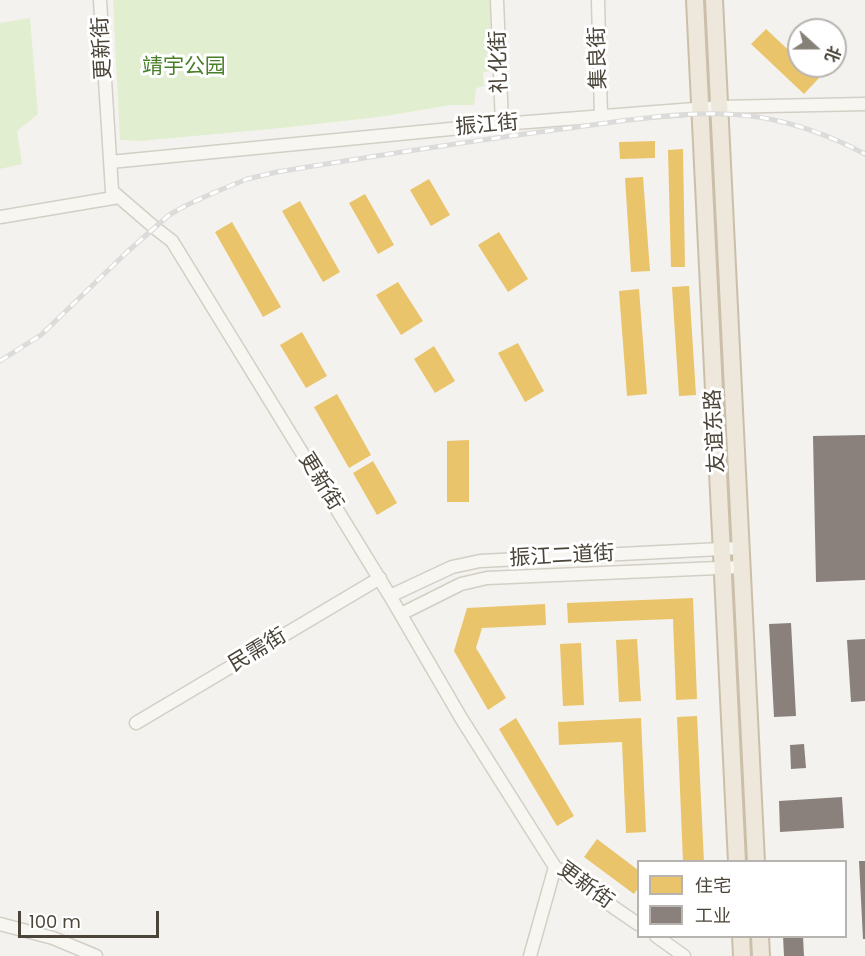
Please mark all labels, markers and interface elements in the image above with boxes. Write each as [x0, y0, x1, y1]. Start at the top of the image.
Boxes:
street label: 更新街 [89, 16, 117, 80]
north arrow [787, 18, 847, 78]
street label: 集良街 [585, 26, 613, 90]
street label: 礼化街 [486, 30, 514, 94]
text: 北 [819, 42, 846, 66]
park label: 靖宇公园 [142, 55, 226, 81]
street label: 振江街 [455, 111, 519, 141]
street label: 友谊东路 [701, 388, 731, 474]
street label: 更新街 [293, 449, 347, 515]
street label: 振江二道街 [509, 542, 615, 572]
street label: 民需街 [225, 624, 291, 678]
street label: 更新街 [552, 857, 618, 915]
legend [637, 860, 847, 938]
text: 住宅 [695, 873, 731, 898]
scale bar [21, 899, 162, 937]
text: 工业 [695, 903, 731, 928]
text: 100 m [29, 909, 81, 934]

